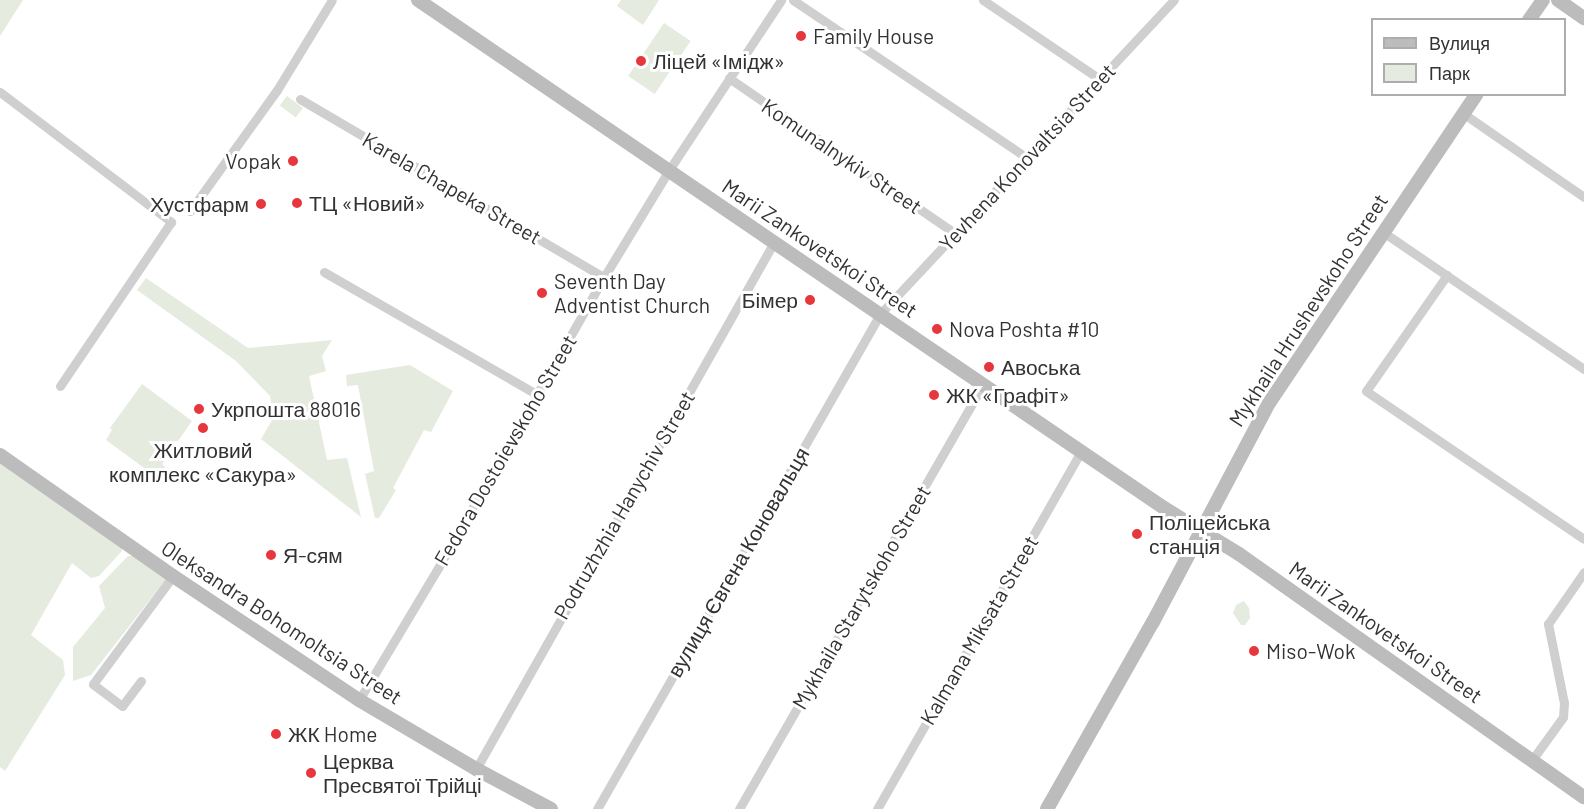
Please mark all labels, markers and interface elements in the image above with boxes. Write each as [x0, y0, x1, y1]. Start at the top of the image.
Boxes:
legend [1371, 18, 1566, 96]
place label: Family House [813, 23, 934, 49]
marker: Family House [794, 29, 808, 43]
text: Вулиця [1429, 32, 1490, 54]
place label: Ліцей «Імідж» [653, 48, 785, 74]
marker: Ліцей «Імідж» [634, 54, 648, 68]
street label: Yevhena Konovaltsia Street [934, 58, 1120, 256]
text: Парк [1429, 62, 1470, 84]
street label: Komunalnykiv Street [757, 93, 927, 219]
street label: Karela Chapeka Street [358, 127, 546, 249]
place label: Vopak [225, 148, 281, 174]
marker: Vopak [286, 154, 300, 168]
street label: Marii Zankovetskoi Street [718, 173, 922, 323]
street label: Mykhaila Hrushevskoho Street [1223, 189, 1393, 431]
place label: ТЦ «Новий» [309, 190, 426, 216]
place label: Хустфарм [150, 191, 249, 217]
marker: ТЦ «Новий» [290, 196, 304, 210]
marker: Хустфарм [254, 197, 268, 211]
place label: Seventh Day Adventist Church [554, 268, 710, 318]
marker: Seventh Day Adventist Church [535, 286, 549, 300]
place label: Бімер [742, 287, 798, 313]
marker: Бімер [803, 293, 817, 307]
place label: Nova Poshta #10 [949, 316, 1099, 342]
marker: Nova Poshta #10 [930, 322, 944, 336]
street label: Fedora Dostoievskoho Street [428, 330, 582, 570]
place label: Авоська [1001, 354, 1080, 380]
marker: Авоська [982, 360, 996, 374]
place label: ЖК «Графіт» [946, 382, 1070, 408]
street label: Podruzhzhia Hanychiv Street [548, 386, 700, 624]
marker: ЖК «Графіт» [927, 388, 941, 402]
place label: Укрпошта 88016 [211, 396, 361, 422]
marker: Укрпошта 88016 [192, 402, 206, 416]
marker: Житловий комплекс «Сакура» [196, 421, 210, 435]
place label: Житловий комплекс «Сакура» [109, 437, 297, 487]
street label: вулиця Євгена Коновальця [662, 443, 814, 681]
street label: Mykhaila Starytskoho Street [786, 481, 936, 713]
place label: Поліцейська станція [1149, 509, 1270, 559]
marker: Поліцейська станція [1130, 527, 1144, 541]
street label: Kalmana Miksata Street [915, 531, 1043, 729]
street label: Oleksandra Bohomoltsia Street [157, 535, 407, 709]
place label: Я-сям [283, 542, 343, 568]
marker: Я-сям [264, 548, 278, 562]
street label: Marii Zankovetskoi Street [1285, 556, 1487, 708]
place label: Miso-Wok [1266, 638, 1356, 664]
marker: Miso-Wok [1247, 644, 1261, 658]
place label: ЖК Home [288, 721, 377, 747]
marker: ЖК Home [269, 727, 283, 741]
place label: Церква Пресвятої Трійці [323, 748, 482, 798]
marker: Церква Пресвятої Трійці [304, 766, 318, 780]

